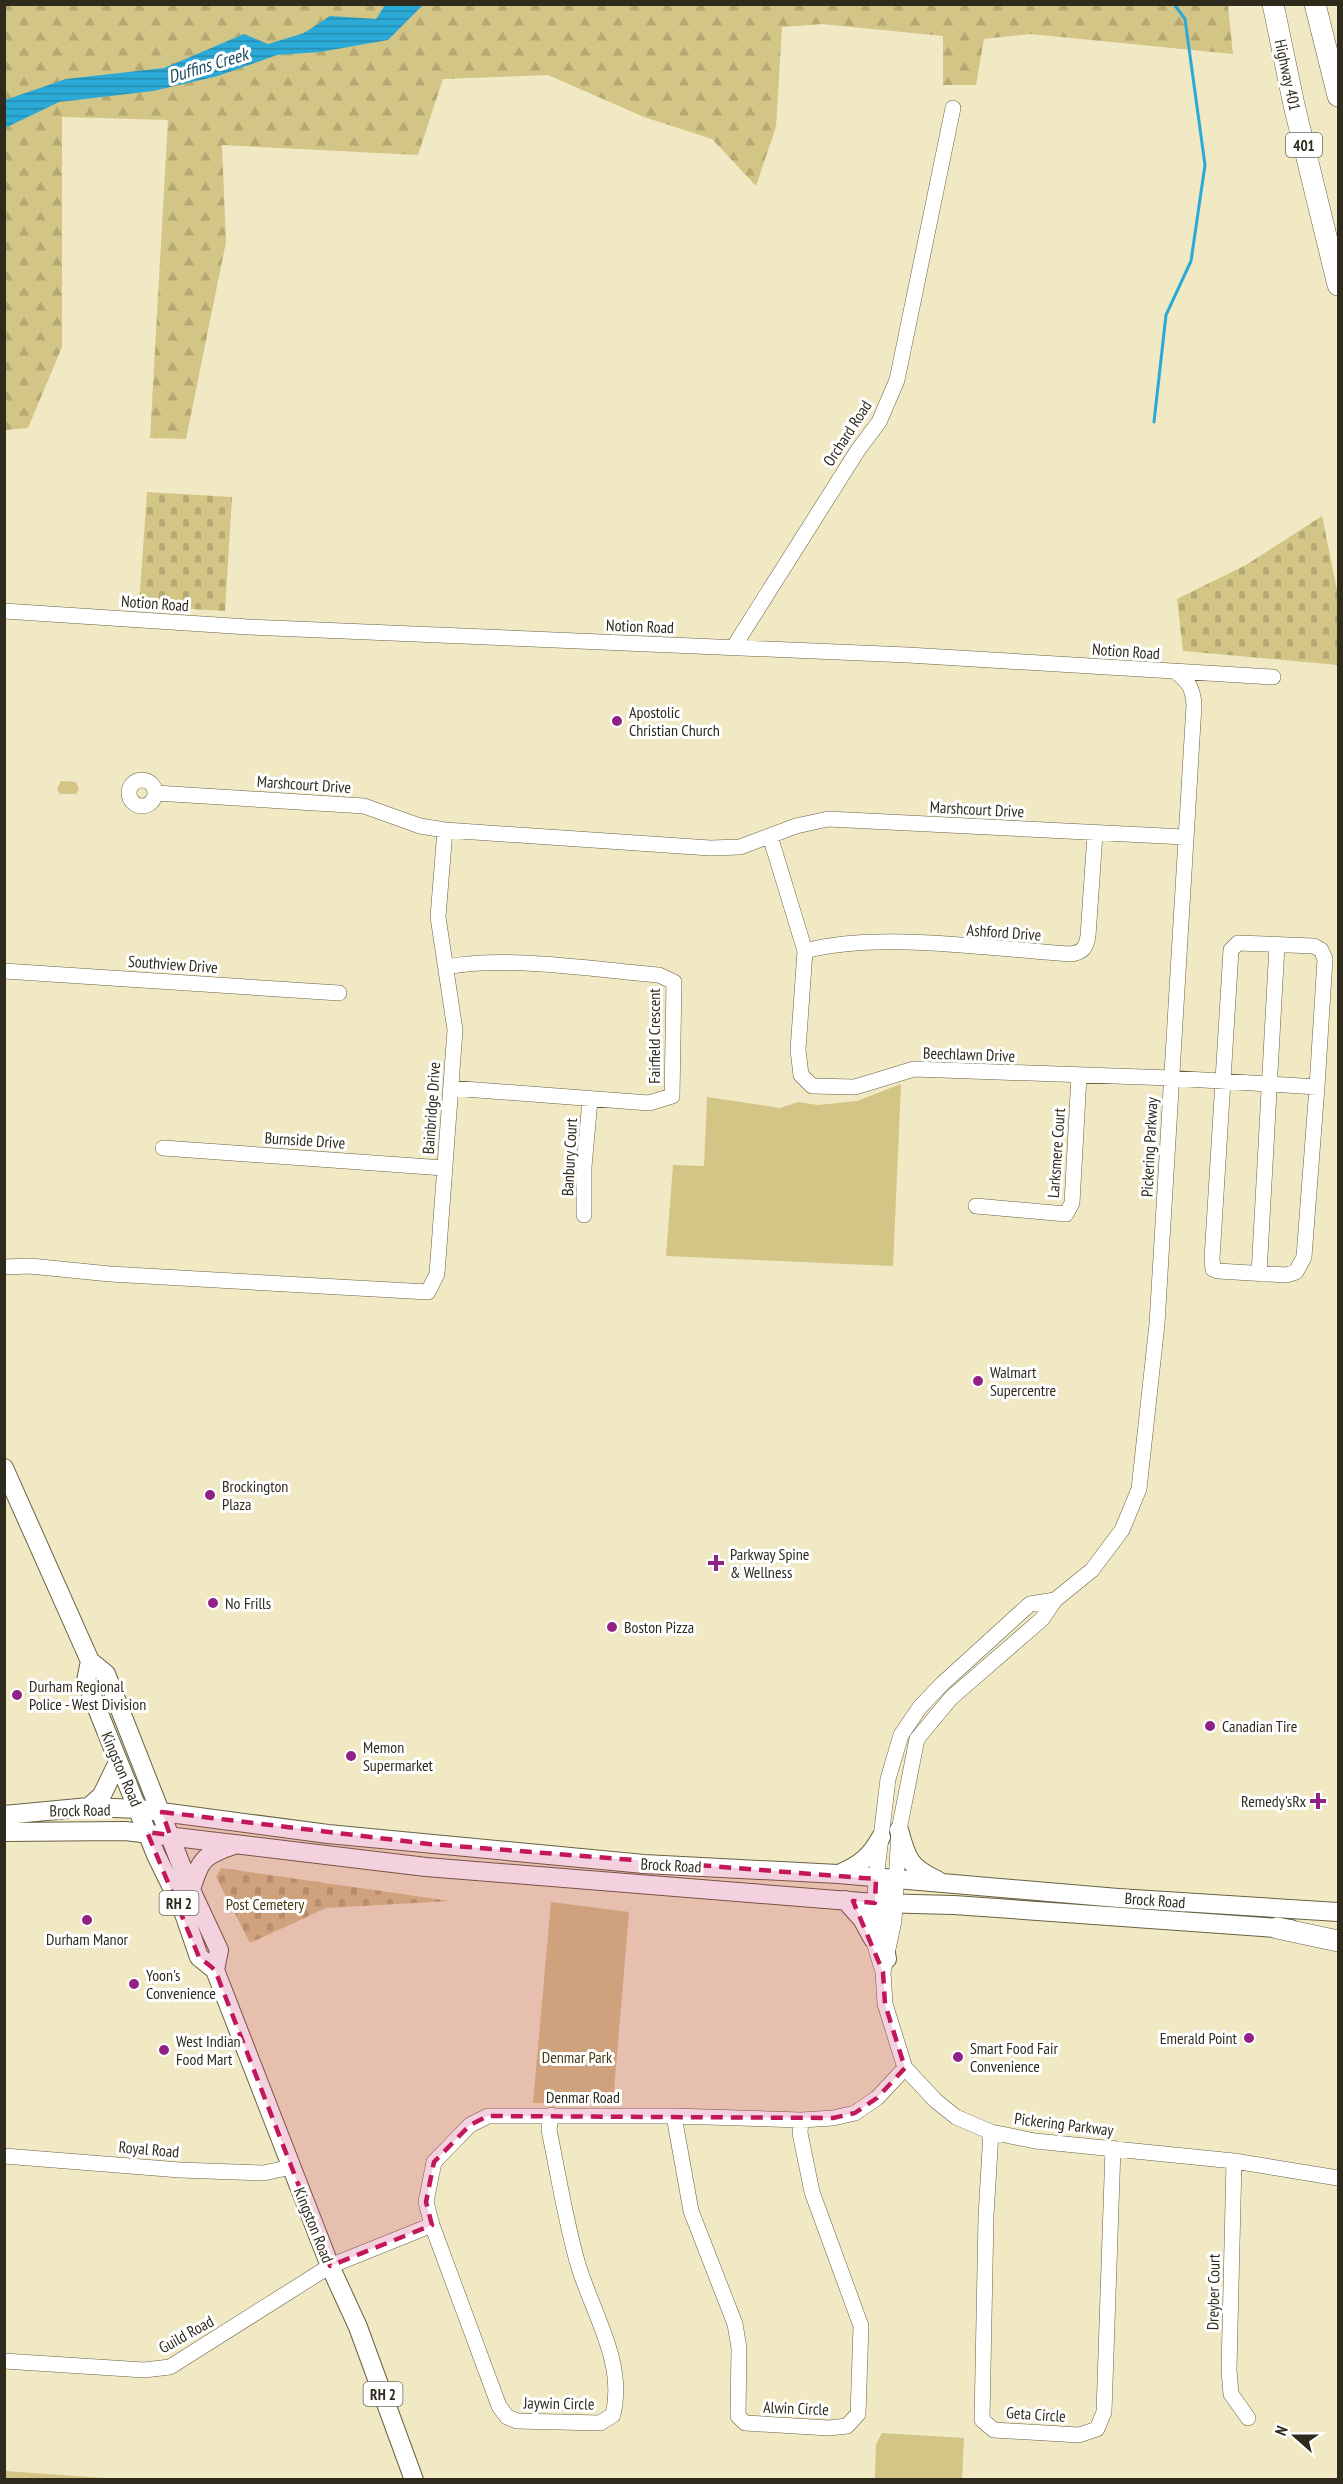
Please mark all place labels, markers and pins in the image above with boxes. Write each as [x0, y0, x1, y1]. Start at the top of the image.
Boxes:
place label: Apostolic Christian Church [629, 702, 720, 740]
marker: Apostolic Christian Church [610, 714, 624, 728]
place label: Walmart Supercentre [990, 1362, 1056, 1400]
marker: Walmart Supercentre [971, 1374, 985, 1388]
place label: Brockington Plaza [222, 1476, 288, 1514]
marker: Brockington Plaza [203, 1488, 217, 1502]
place label: Parkway Spine & Wellness [730, 1544, 809, 1582]
marker: Parkway Spine & Wellness [707, 1554, 725, 1572]
place label: No Frills [225, 1593, 271, 1613]
marker: No Frills [206, 1596, 220, 1610]
place label: Boston Pizza [624, 1617, 694, 1637]
marker: Boston Pizza [605, 1620, 619, 1634]
place label: Durham Regional Police - West Division [29, 1676, 146, 1714]
marker: Durham Regional Police - West Division [10, 1688, 24, 1702]
place label: Canadian Tire [1222, 1716, 1297, 1736]
marker: Canadian Tire [1203, 1719, 1217, 1733]
place label: Memon Supermarket [363, 1737, 434, 1775]
marker: Memon Supermarket [344, 1749, 358, 1763]
place label: Remedy'sRx [1241, 1791, 1306, 1811]
marker: Remedy'sRx [1311, 1794, 1325, 1808]
marker: Durham Manor [80, 1913, 94, 1927]
place label: Durham Manor [46, 1929, 129, 1949]
place label: Yoon's Convenience [146, 1965, 216, 2003]
marker: Yoon's Convenience [127, 1977, 141, 1991]
place label: Emerald Point [1160, 2028, 1238, 2048]
place label: West Indian Food Mart [176, 2031, 241, 2069]
marker: Emerald Point [1242, 2031, 1256, 2045]
place label: Smart Food Fair Convenience [970, 2038, 1058, 2076]
marker: West Indian Food Mart [157, 2043, 171, 2057]
marker: Smart Food Fair Convenience [951, 2050, 965, 2064]

